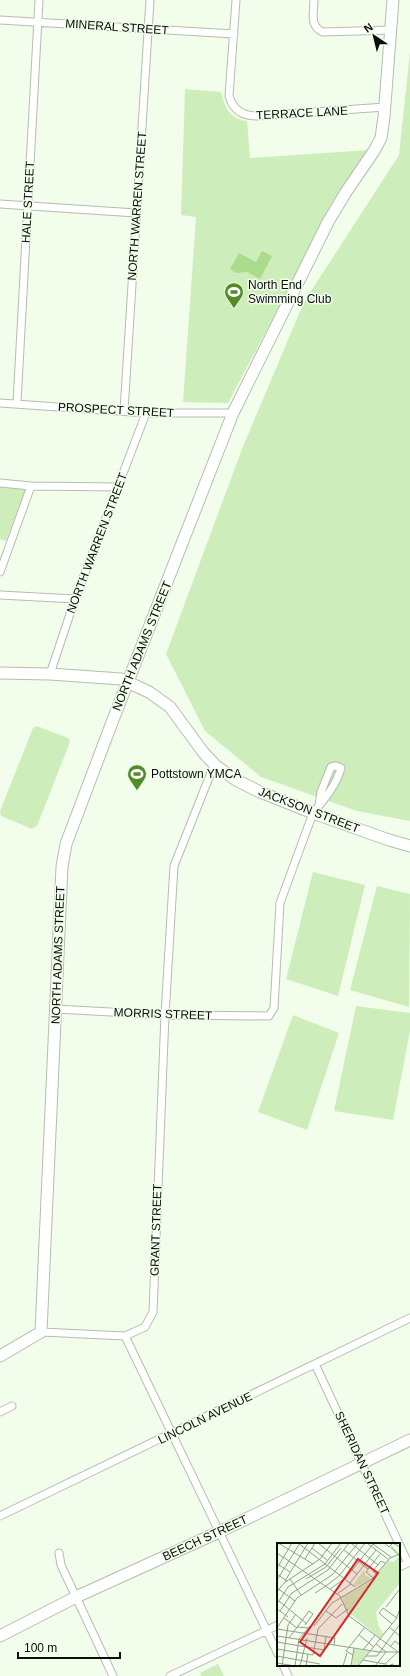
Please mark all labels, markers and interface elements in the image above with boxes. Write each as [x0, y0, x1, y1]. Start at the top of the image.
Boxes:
street label: MINERAL STREET [65, 16, 170, 38]
north arrow [354, 16, 394, 56]
text: N [362, 21, 375, 35]
street label: TERRACE LANE [256, 104, 348, 122]
street label: NORTH WARREN STREET [125, 130, 149, 281]
street label: HALE STREET [19, 160, 37, 243]
place label: North End Swimming Club [248, 278, 332, 306]
sports icon: North End Swimming Club [223, 281, 245, 309]
street label: PROSPECT STREET [57, 400, 175, 420]
street label: NORTH WARREN STREET [64, 470, 131, 615]
street label: NORTH ADAMS STREET [110, 579, 175, 713]
sports icon: Pottstown YMCA [126, 763, 148, 791]
place label: Pottstown YMCA [151, 767, 241, 781]
street label: JACKSON STREET [256, 784, 362, 836]
street label: NORTH ADAMS STREET [49, 885, 67, 1024]
street label: MORRIS STREET [113, 1005, 213, 1023]
street label: GRANT STREET [147, 1183, 165, 1276]
street label: LINCOLN AVENUE [156, 1389, 254, 1447]
street label: SHERIDAN STREET [332, 1409, 392, 1518]
street label: BEECH STREET [160, 1512, 250, 1564]
inset map [277, 1543, 400, 1666]
scale bar [18, 1634, 120, 1660]
text: 100 m [24, 1641, 57, 1655]

